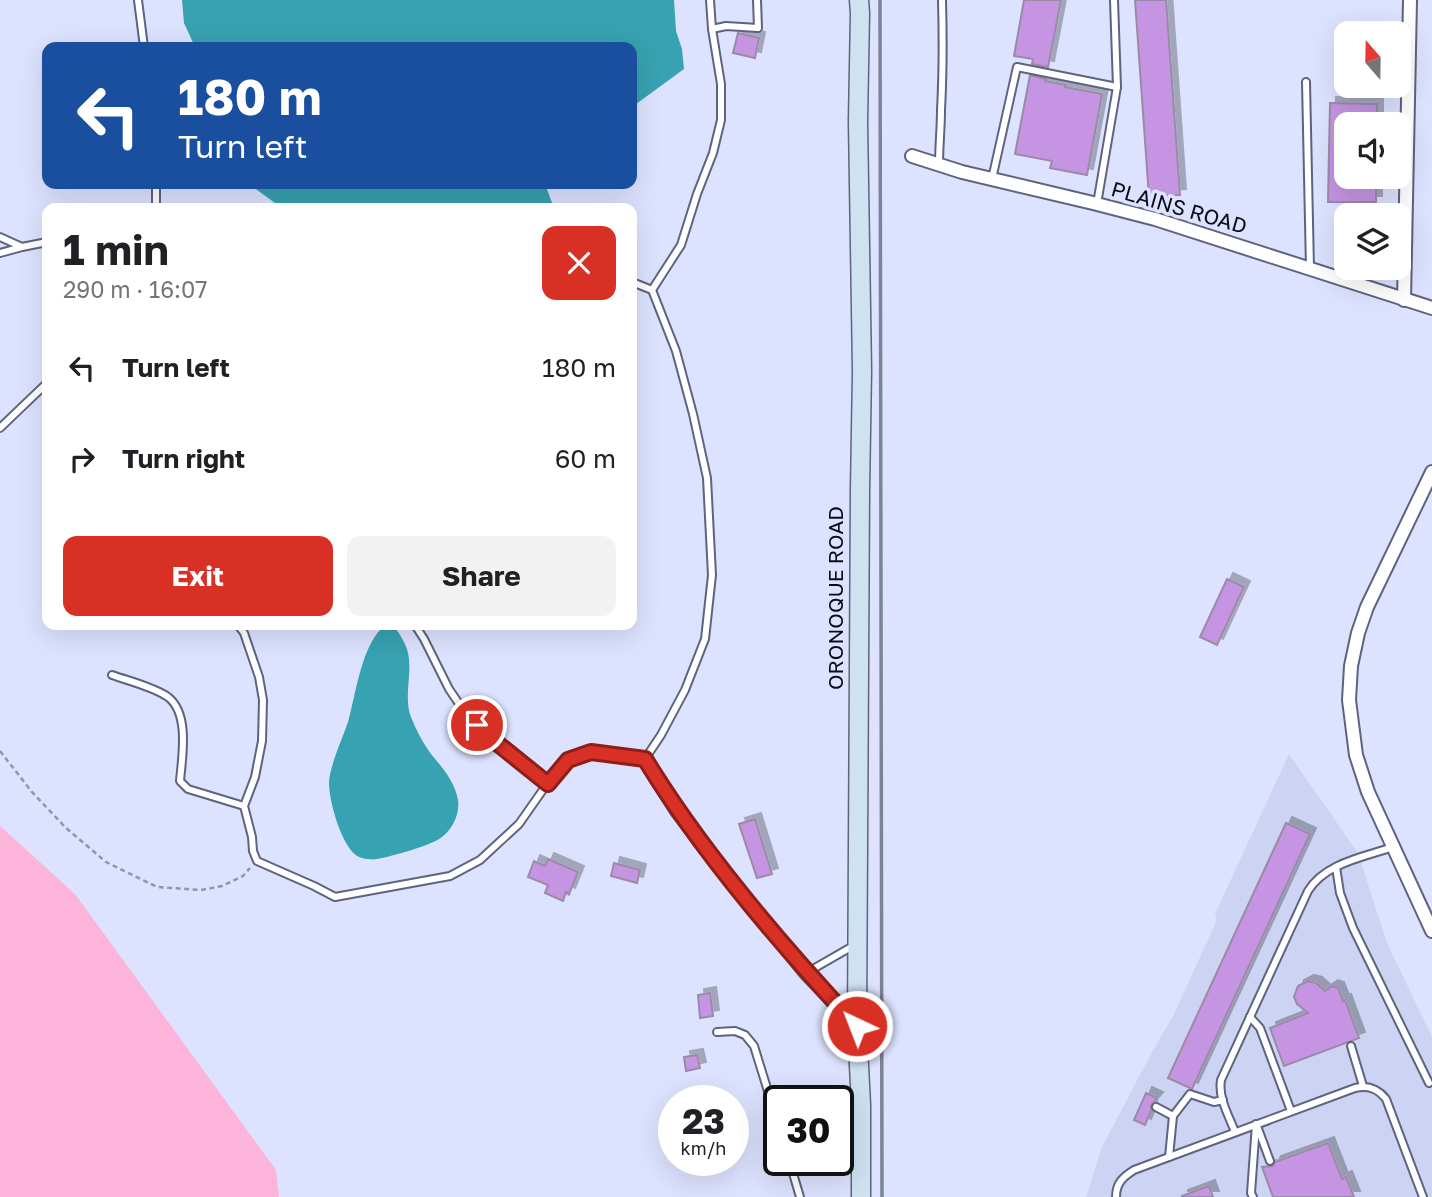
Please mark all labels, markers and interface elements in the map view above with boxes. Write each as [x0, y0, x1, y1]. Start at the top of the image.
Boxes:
north arrow [1334, 21, 1410, 98]
map controls [1334, 21, 1411, 280]
text: 180 m [178, 67, 322, 126]
icon: left [63, 70, 154, 161]
button: sound [1334, 112, 1411, 189]
text: Turn left [178, 127, 307, 165]
street label: PLAINS ROAD [1108, 175, 1250, 239]
button: layers [1334, 203, 1411, 280]
text: 1 min [63, 224, 169, 274]
button: close [542, 226, 616, 300]
text: 290 m · 16:07 [63, 275, 207, 303]
icon: left [63, 349, 101, 387]
text: Turn left [122, 352, 230, 383]
text: 180 m [542, 352, 616, 383]
icon: right [63, 440, 101, 478]
text: Turn right [122, 443, 245, 474]
text: 60 m [555, 443, 616, 474]
street label: ORONOQUE ROAD [822, 506, 848, 690]
button: Exit [63, 536, 333, 616]
button: Share [347, 536, 616, 616]
pin [447, 695, 507, 755]
icon: arrive [458, 706, 496, 744]
position arrow [820, 989, 894, 1063]
speed limit sign: 30 [763, 1085, 854, 1176]
text: 23 [682, 1100, 725, 1142]
text: km/h [681, 1137, 726, 1159]

